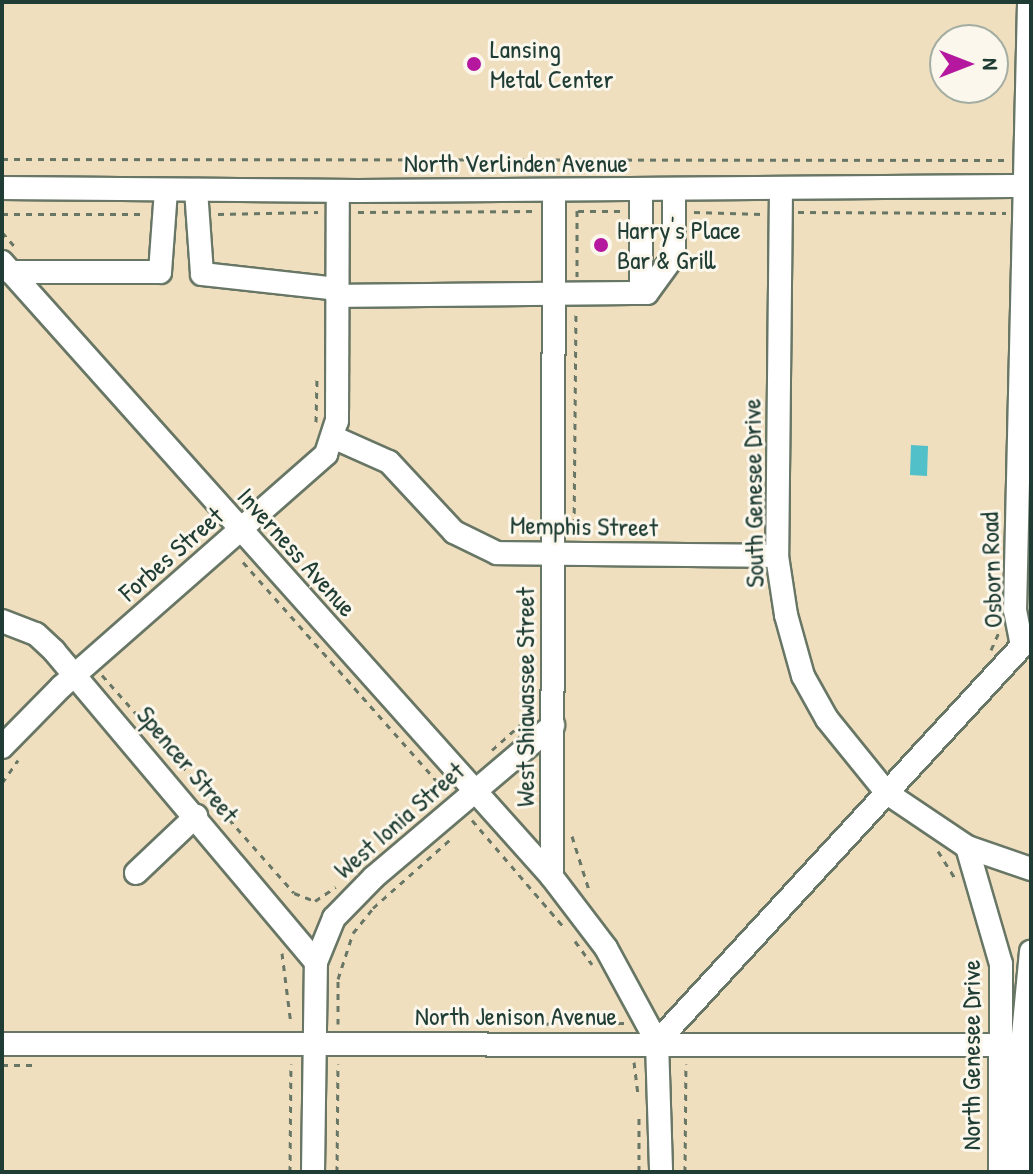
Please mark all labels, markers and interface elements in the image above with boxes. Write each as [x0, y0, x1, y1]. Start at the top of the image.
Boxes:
north arrow [929, 24, 1009, 104]
place label: Lansing Metal Center [490, 33, 613, 94]
marker: Lansing Metal Center [465, 55, 483, 73]
text: N [976, 58, 1006, 70]
street label: North Verlinden Avenue [404, 147, 628, 179]
place label: Harry's Place Bar & Grill [617, 214, 741, 276]
marker: Harry's Place Bar & Grill [592, 236, 610, 254]
street label: South Genesee Drive [736, 398, 770, 588]
street label: Inverness Avenue [231, 481, 363, 623]
street label: Forbes Street [113, 500, 229, 608]
street label: Memphis Street [510, 509, 658, 543]
street label: Osborn Road [973, 511, 1009, 629]
street label: West Shiawassee Street [509, 587, 541, 807]
street label: Spencer Street [130, 700, 246, 828]
street label: West Ionia Street [328, 755, 470, 885]
street label: North Genesee Drive [955, 960, 987, 1150]
street label: North Jenison Avenue [415, 1000, 617, 1032]

